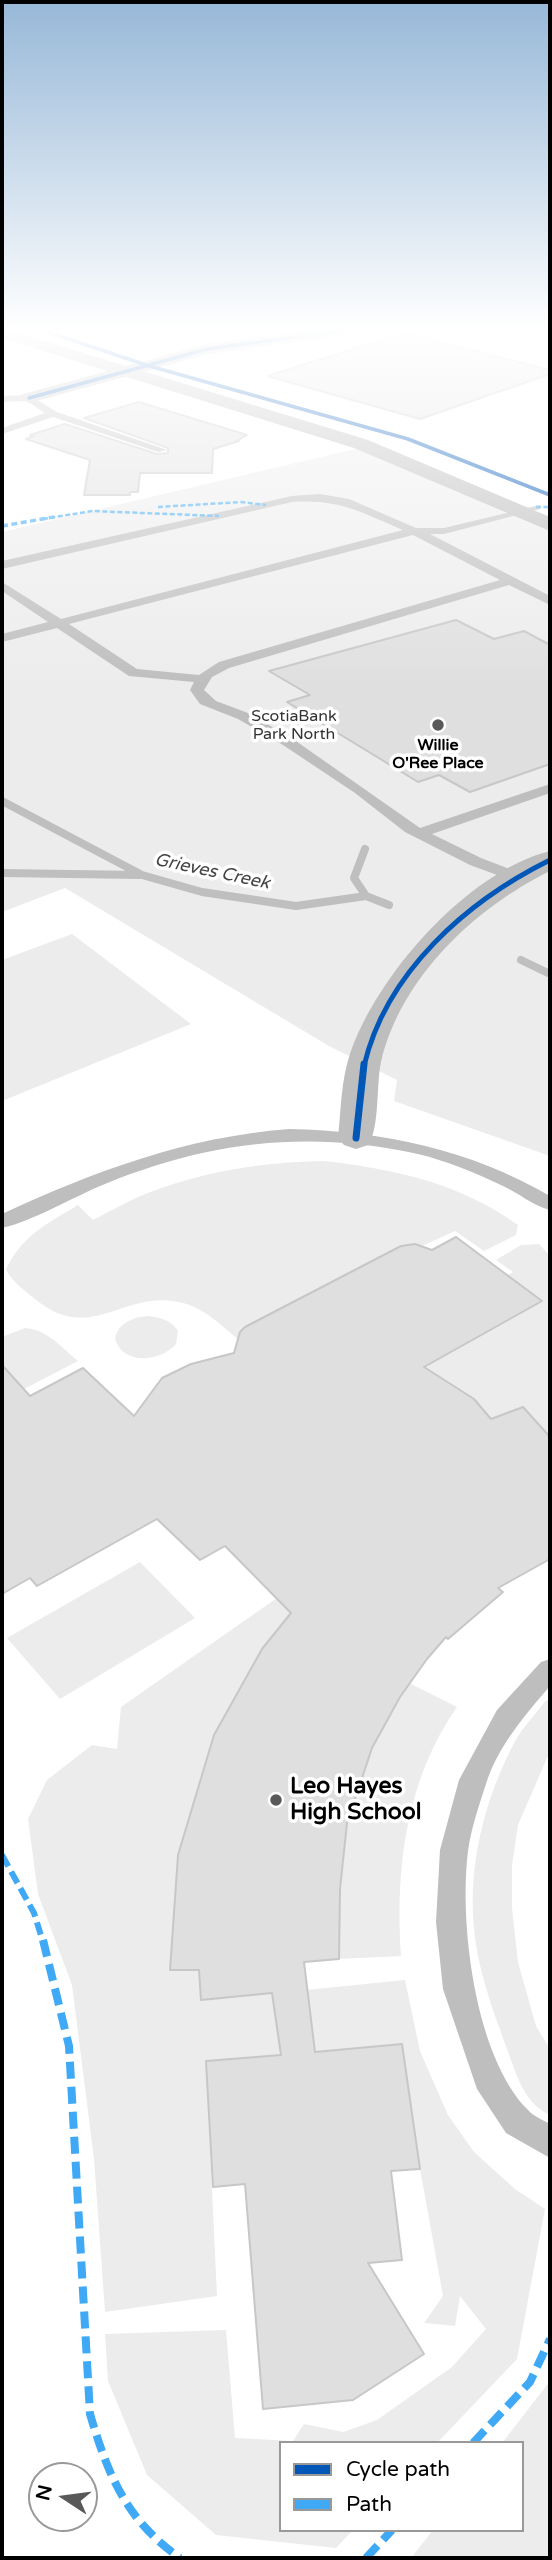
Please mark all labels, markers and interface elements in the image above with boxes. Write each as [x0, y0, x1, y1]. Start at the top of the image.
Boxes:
park label: ScotiaBank Park North [251, 707, 337, 745]
marker: Willie O'Ree Place [430, 717, 446, 733]
place label: Willie O'Ree Place [392, 736, 484, 774]
water label: Grieves Creek [152, 849, 272, 895]
place label: Leo Hayes High School [290, 1773, 421, 1827]
marker: Leo Hayes High School [268, 1792, 284, 1808]
legend [279, 2441, 524, 2532]
text: Cycle path [346, 2457, 450, 2482]
north arrow [28, 2462, 98, 2532]
text: N [32, 2483, 57, 2503]
text: Path [346, 2492, 392, 2517]

